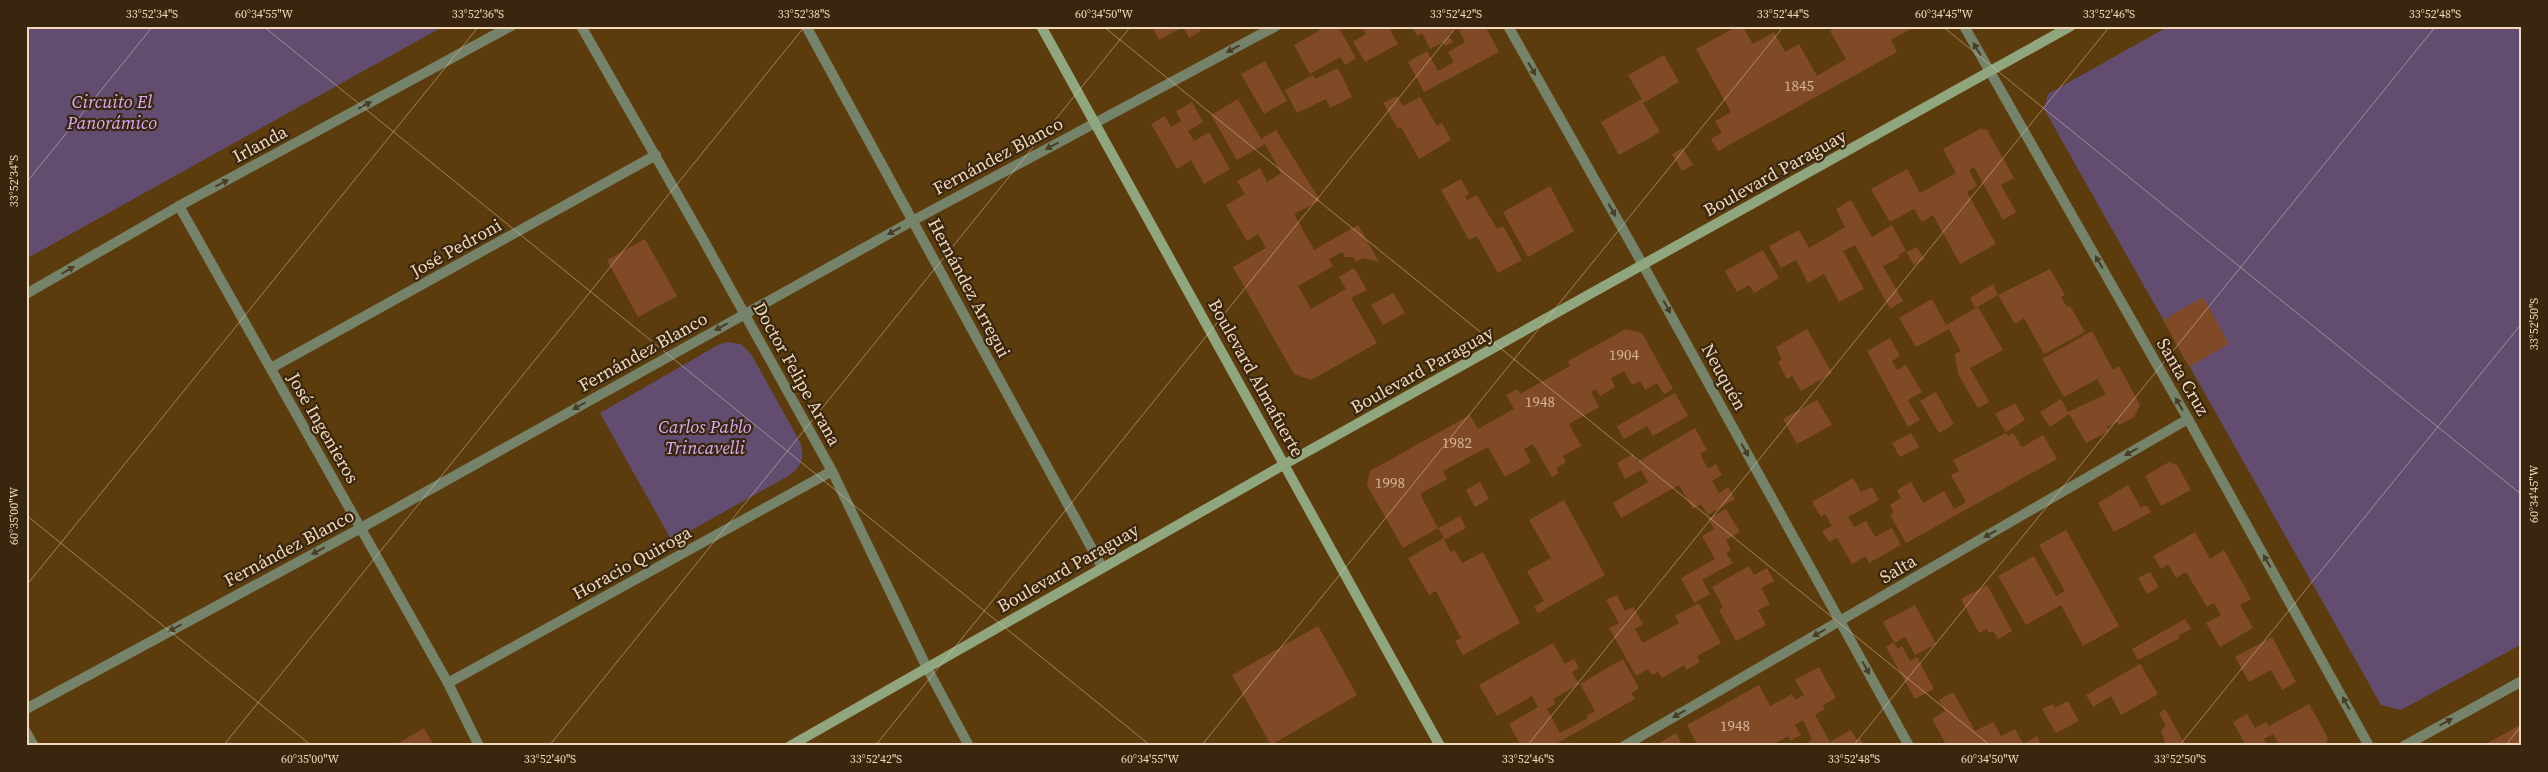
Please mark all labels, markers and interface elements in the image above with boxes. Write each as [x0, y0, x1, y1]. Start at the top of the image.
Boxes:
text: 33°52'34"S [126, 6, 178, 22]
text: 60°34'55"W [235, 6, 293, 22]
text: 33°52'36"S [452, 6, 504, 22]
text: 33°52'38"S [778, 6, 830, 22]
text: 60°34'50"W [1075, 6, 1133, 22]
text: 33°52'42"S [1430, 6, 1482, 22]
text: 33°52'44"S [1757, 6, 1809, 22]
text: 60°34'45"W [1915, 6, 1973, 22]
text: 33°52'46"S [2083, 6, 2135, 22]
text: 33°52'48"S [2409, 6, 2461, 22]
one-way arrow [1973, 42, 1982, 55]
one-way arrow [1226, 45, 1241, 53]
one-way arrow [1528, 61, 1536, 76]
house number: 1845 [1784, 75, 1814, 96]
park label: Circuito El Panorámico [66, 89, 157, 135]
one-way arrow [358, 101, 372, 110]
street label: Fernández Blanco [928, 111, 1067, 200]
street label: Irlanda [228, 118, 292, 168]
street label: Boulevard Paraguay [1699, 123, 1851, 222]
one-way arrow [1046, 141, 1059, 150]
text: 33°52'34"S [6, 155, 22, 207]
one-way arrow [215, 178, 229, 187]
one-way arrow [1608, 203, 1617, 216]
street label: José Pedroni [405, 212, 506, 283]
street label: Hernández Arregui [922, 214, 1017, 362]
one-way arrow [886, 227, 901, 235]
one-way arrow [2095, 255, 2103, 270]
one-way arrow [61, 266, 76, 274]
street label: Boulevard Almafuerte [1203, 294, 1310, 461]
street label: Doctor Felipe Arana [748, 297, 848, 451]
text: 33°52'50"S [2526, 298, 2542, 350]
one-way arrow [1663, 300, 1671, 315]
street label: Fernández Blanco [574, 306, 712, 397]
street label: Boulevard Paraguay [1346, 320, 1498, 419]
one-way arrow [715, 323, 728, 332]
street label: Santa Cruz [2151, 333, 2216, 420]
street label: Neuquén [1696, 339, 1753, 415]
house number: 1904 [1609, 344, 1639, 365]
street label: José Ingenieros [281, 367, 365, 488]
house number: 1948 [1525, 391, 1555, 412]
one-way arrow [2175, 397, 2184, 410]
one-way arrow [572, 402, 587, 410]
park label: Carlos Pablo Trincavelli [658, 414, 752, 460]
house number: 1982 [1442, 432, 1472, 453]
one-way arrow [1741, 443, 1750, 456]
one-way arrow [2124, 448, 2137, 457]
text: 60°34'45"W [2526, 465, 2542, 523]
house number: 1998 [1375, 472, 1405, 493]
text: 60°35'00"W [6, 487, 22, 545]
street label: Fernández Blanco [219, 503, 358, 592]
street label: Boulevard Paraguay [992, 516, 1144, 618]
street label: Horacio Quiroga [568, 519, 697, 606]
one-way arrow [1983, 530, 1998, 538]
one-way arrow [311, 547, 326, 555]
street label: Salta [1875, 548, 1922, 589]
one-way arrow [2263, 554, 2271, 568]
one-way arrow [168, 624, 183, 632]
one-way arrow [1813, 629, 1826, 638]
one-way arrow [1862, 662, 1871, 675]
one-way arrow [2342, 696, 2350, 710]
one-way arrow [1672, 710, 1685, 719]
house number: 1948 [1720, 715, 1750, 736]
one-way arrow [2440, 718, 2453, 727]
text: 60°35'00"W [281, 751, 339, 767]
text: 33°52'40"S [524, 751, 576, 767]
text: 33°52'42"S [850, 751, 902, 767]
text: 60°34'55"W [1121, 751, 1179, 767]
text: 33°52'46"S [1502, 751, 1554, 767]
text: 33°52'48"S [1828, 751, 1880, 767]
text: 60°34'50"W [1961, 751, 2019, 767]
text: 33°52'50"S [2154, 751, 2206, 767]

